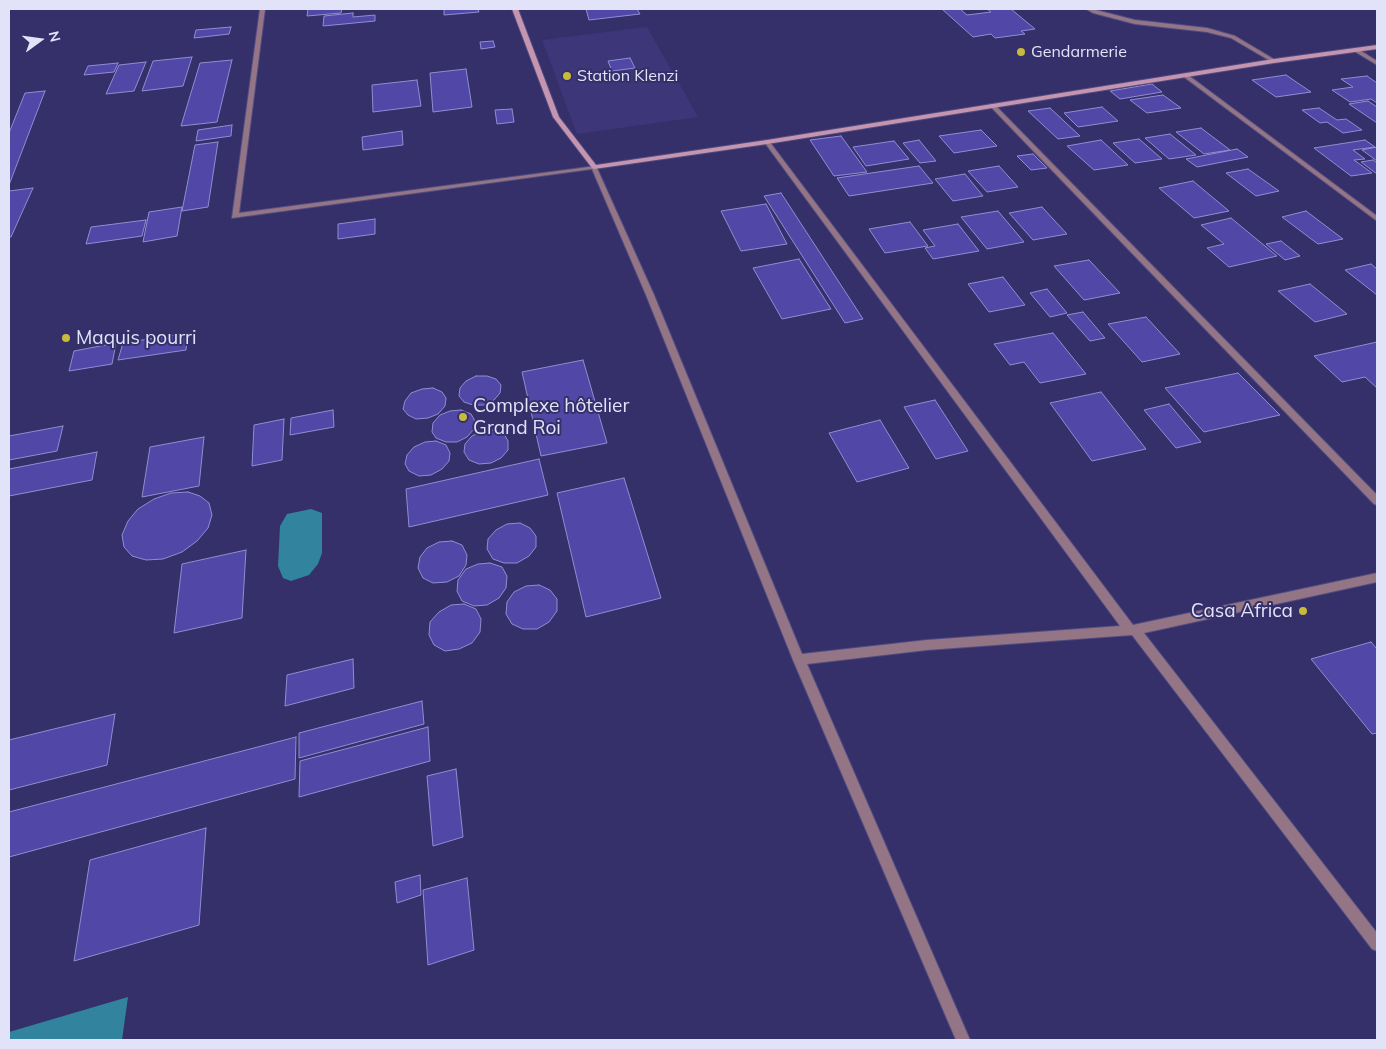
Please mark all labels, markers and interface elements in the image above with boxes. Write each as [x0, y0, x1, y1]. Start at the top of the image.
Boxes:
north arrow [15, 15, 65, 65]
text: N [45, 29, 65, 44]
place label: Gendarmerie [1031, 42, 1127, 62]
marker: Gendarmerie [1015, 46, 1027, 58]
place label: Station Klenzi [577, 66, 678, 86]
marker: Station Klenzi [561, 70, 573, 82]
place label: Maquis pourri [76, 327, 196, 349]
marker: Maquis pourri [60, 332, 72, 344]
place label: Complexe hôtelier Grand Roi [473, 395, 629, 439]
marker: Complexe hôtelier Grand Roi [457, 411, 469, 423]
place label: Casa Africa [1191, 600, 1293, 622]
marker: Casa Africa [1297, 605, 1309, 617]

